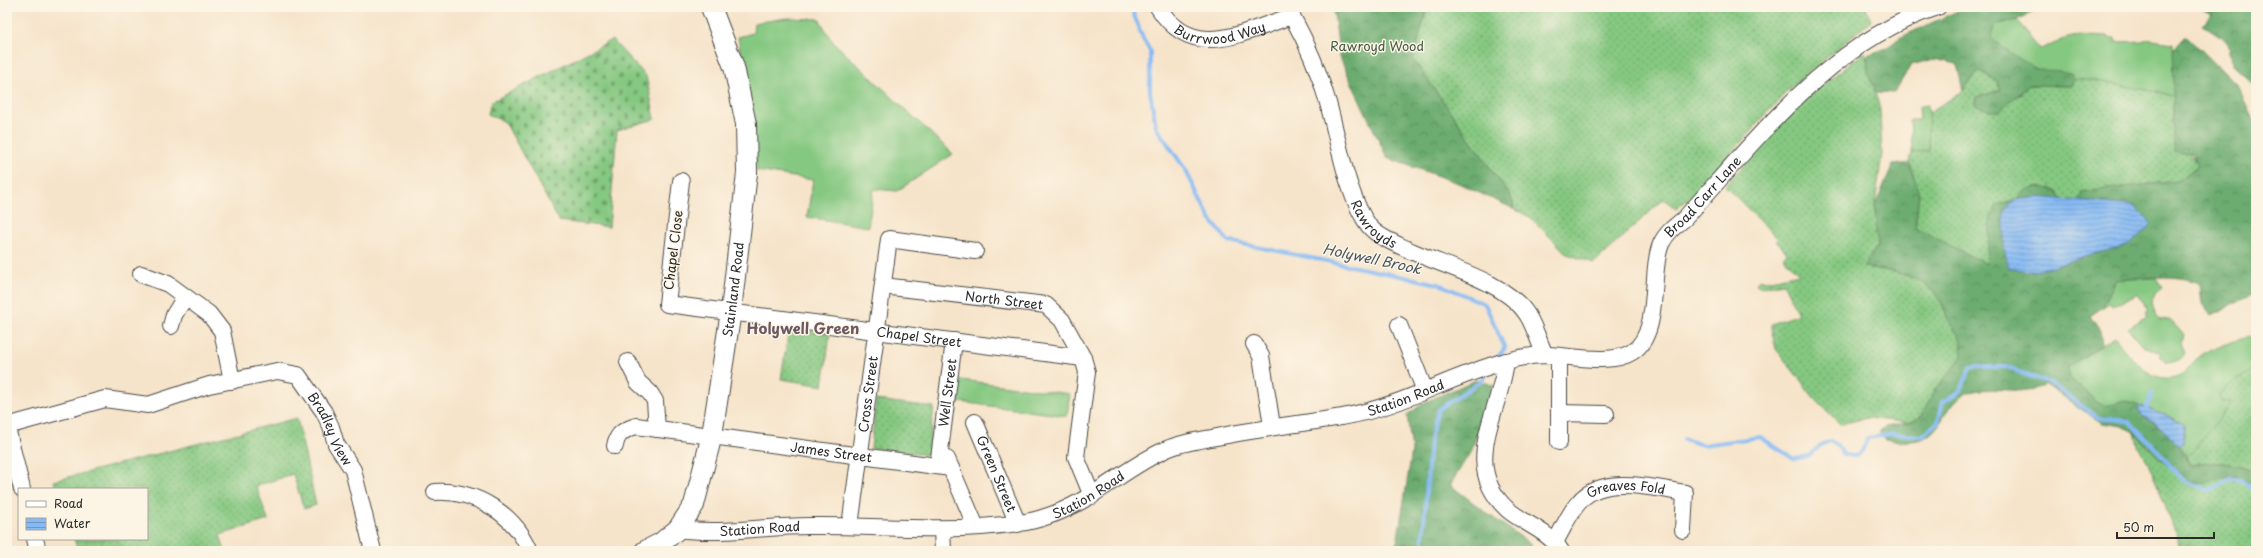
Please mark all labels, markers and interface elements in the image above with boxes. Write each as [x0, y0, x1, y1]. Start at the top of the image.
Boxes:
street label: Burrwood Way [1171, 16, 1268, 48]
park label: Rawroyd Wood [1330, 36, 1424, 55]
street label: Broad Carr Lane [1659, 151, 1745, 241]
street label: Rawroyds [1347, 197, 1400, 252]
street label: Chapel Close [658, 209, 687, 291]
water label: Holywell Brook [1321, 238, 1424, 279]
street label: Stainland Road [717, 241, 748, 338]
street label: North Street [964, 286, 1044, 314]
district label: Holywell Green [747, 316, 859, 339]
street label: Chapel Street [876, 321, 963, 351]
street label: Cross Street [853, 355, 882, 434]
street label: Well Street [933, 357, 961, 428]
street label: Station Road [1365, 374, 1447, 420]
street label: Bradley View [304, 388, 357, 469]
street label: Green Street [973, 432, 1022, 515]
street label: James Street [789, 437, 873, 466]
street label: Station Road [1049, 466, 1128, 523]
street label: Greaves Fold [1583, 475, 1667, 502]
legend [18, 488, 148, 540]
text: Road [54, 494, 83, 512]
text: Water [54, 514, 91, 532]
scale bar [2117, 514, 2214, 540]
street label: Station Road [719, 516, 801, 540]
text: 50 m [2123, 518, 2154, 536]

